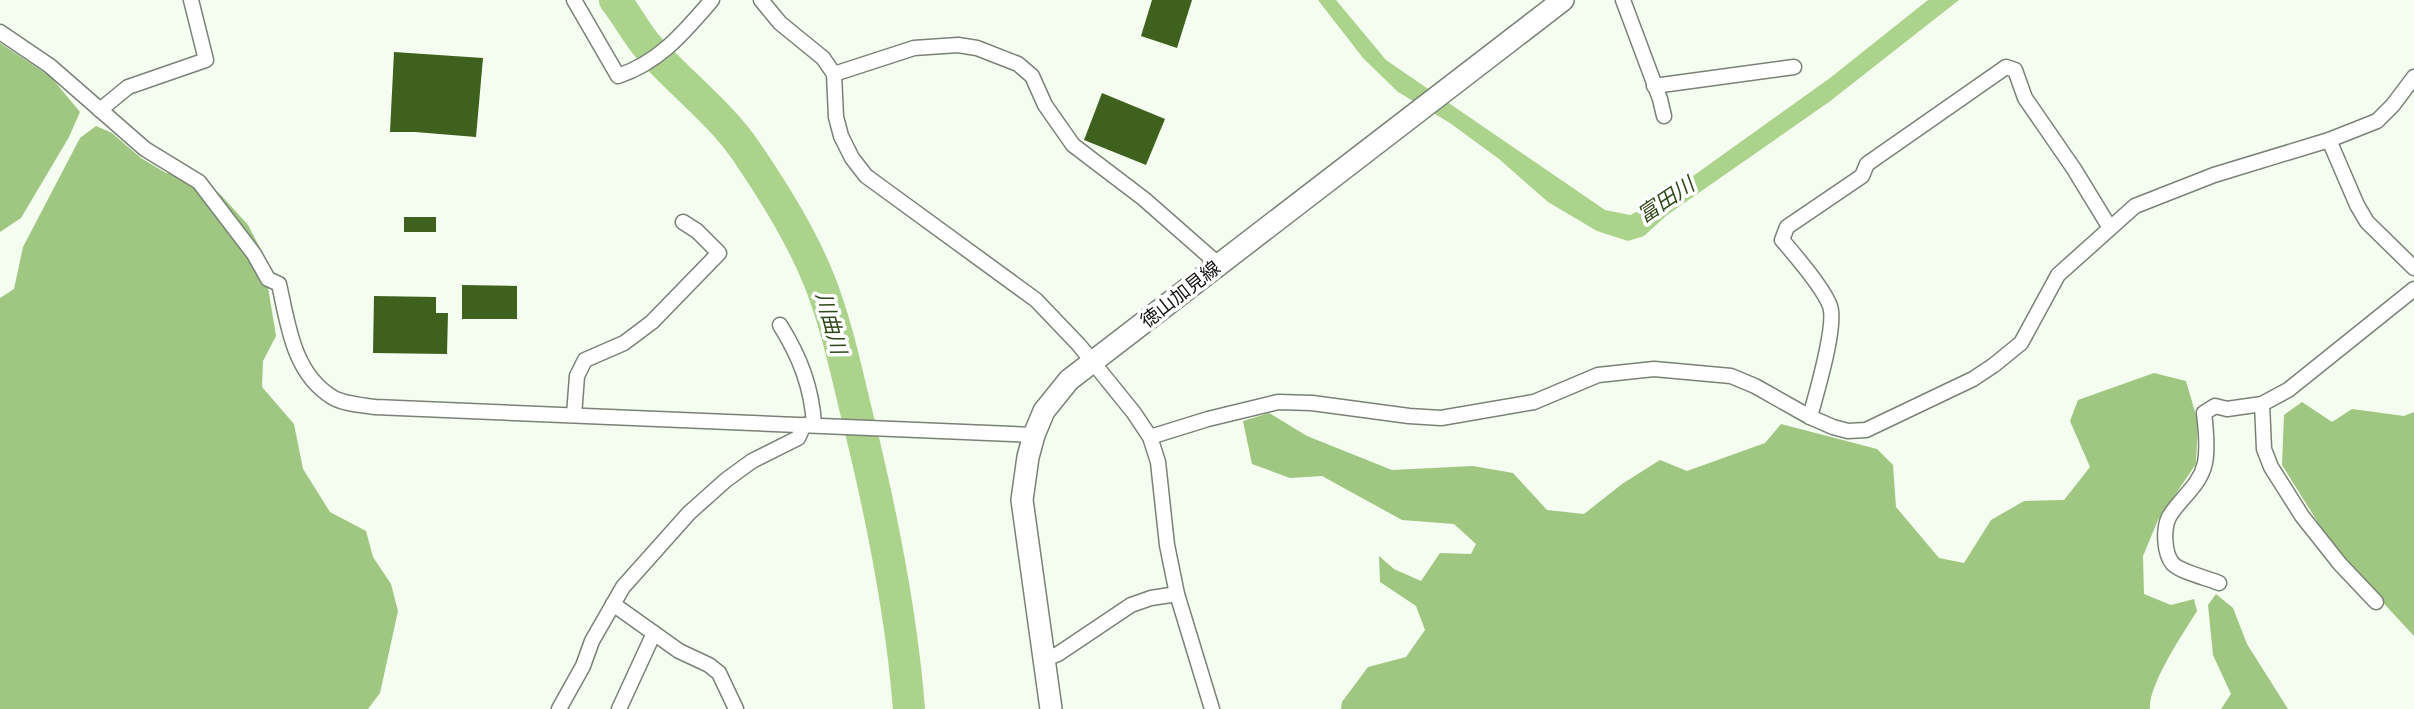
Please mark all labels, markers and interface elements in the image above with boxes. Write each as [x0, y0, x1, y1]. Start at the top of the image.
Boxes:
water label: 富田川 [1633, 170, 1700, 228]
street label: 徳山加見線 [1136, 256, 1225, 333]
water label: 川曲川 [811, 289, 852, 358]

